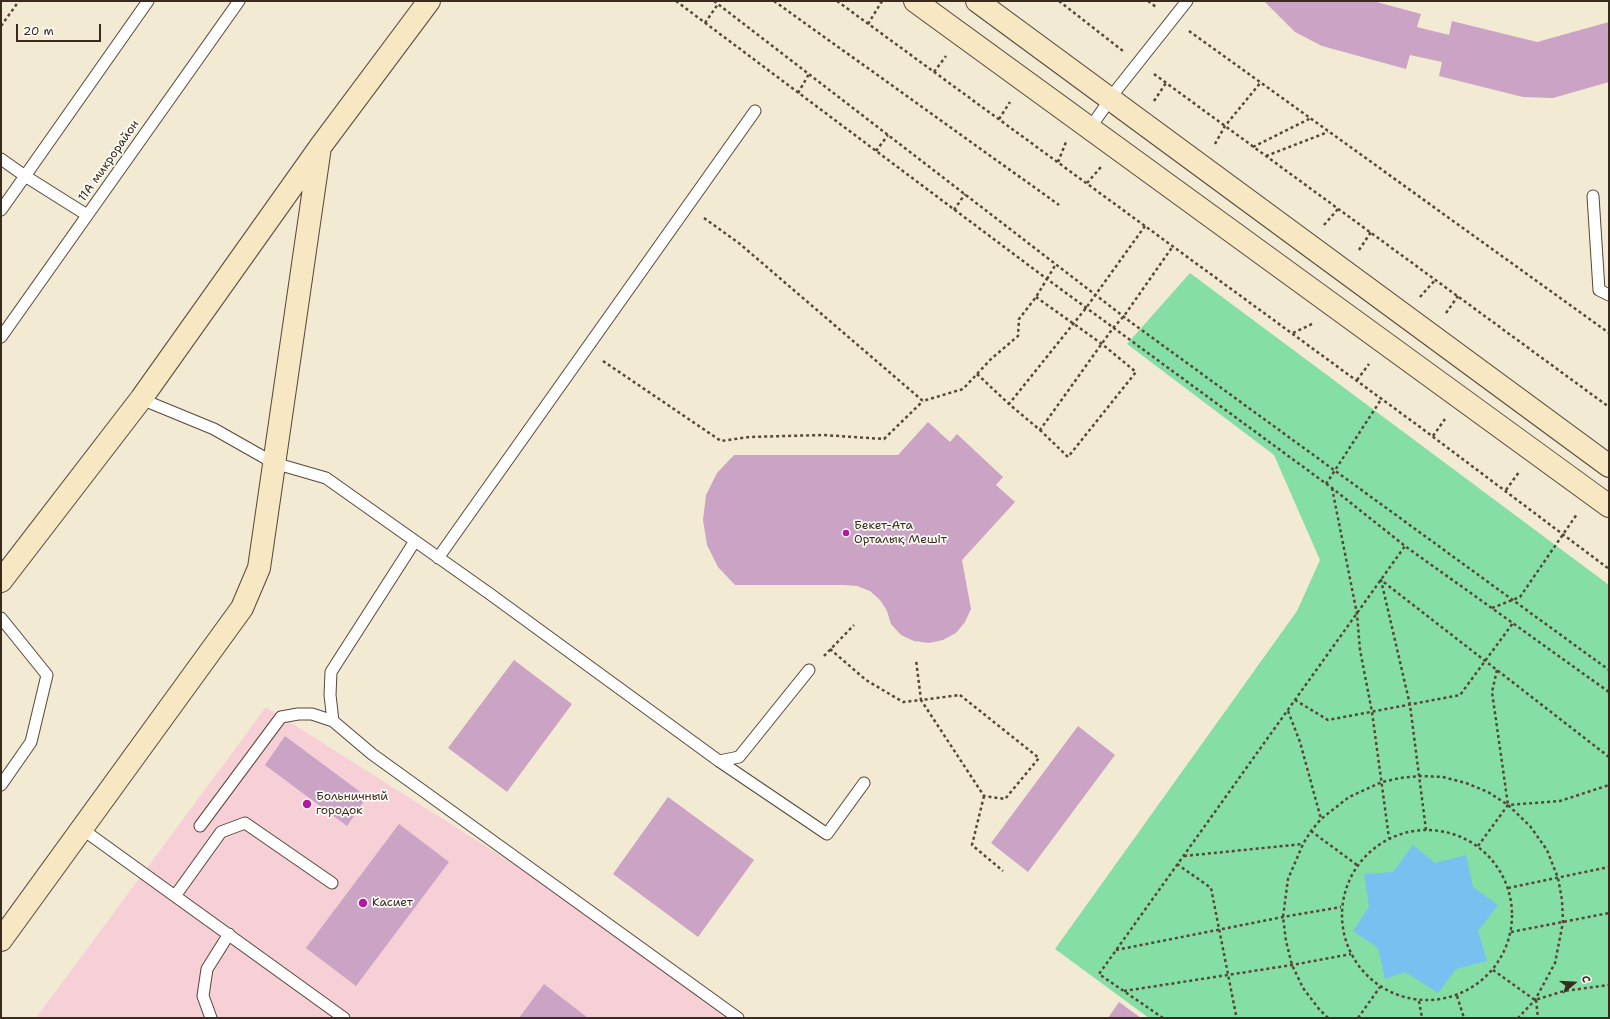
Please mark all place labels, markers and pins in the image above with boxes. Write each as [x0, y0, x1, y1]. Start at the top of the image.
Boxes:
place label: Бекет-Ата Орталық Мешіт [854, 519, 947, 547]
marker: Бекет-Ата Орталық Мешіт [841, 528, 851, 538]
place label: Больничный городок [316, 790, 388, 818]
marker: Больничный городок [301, 798, 313, 810]
place label: Касиет [372, 896, 413, 910]
marker: Касиет [357, 897, 369, 909]

